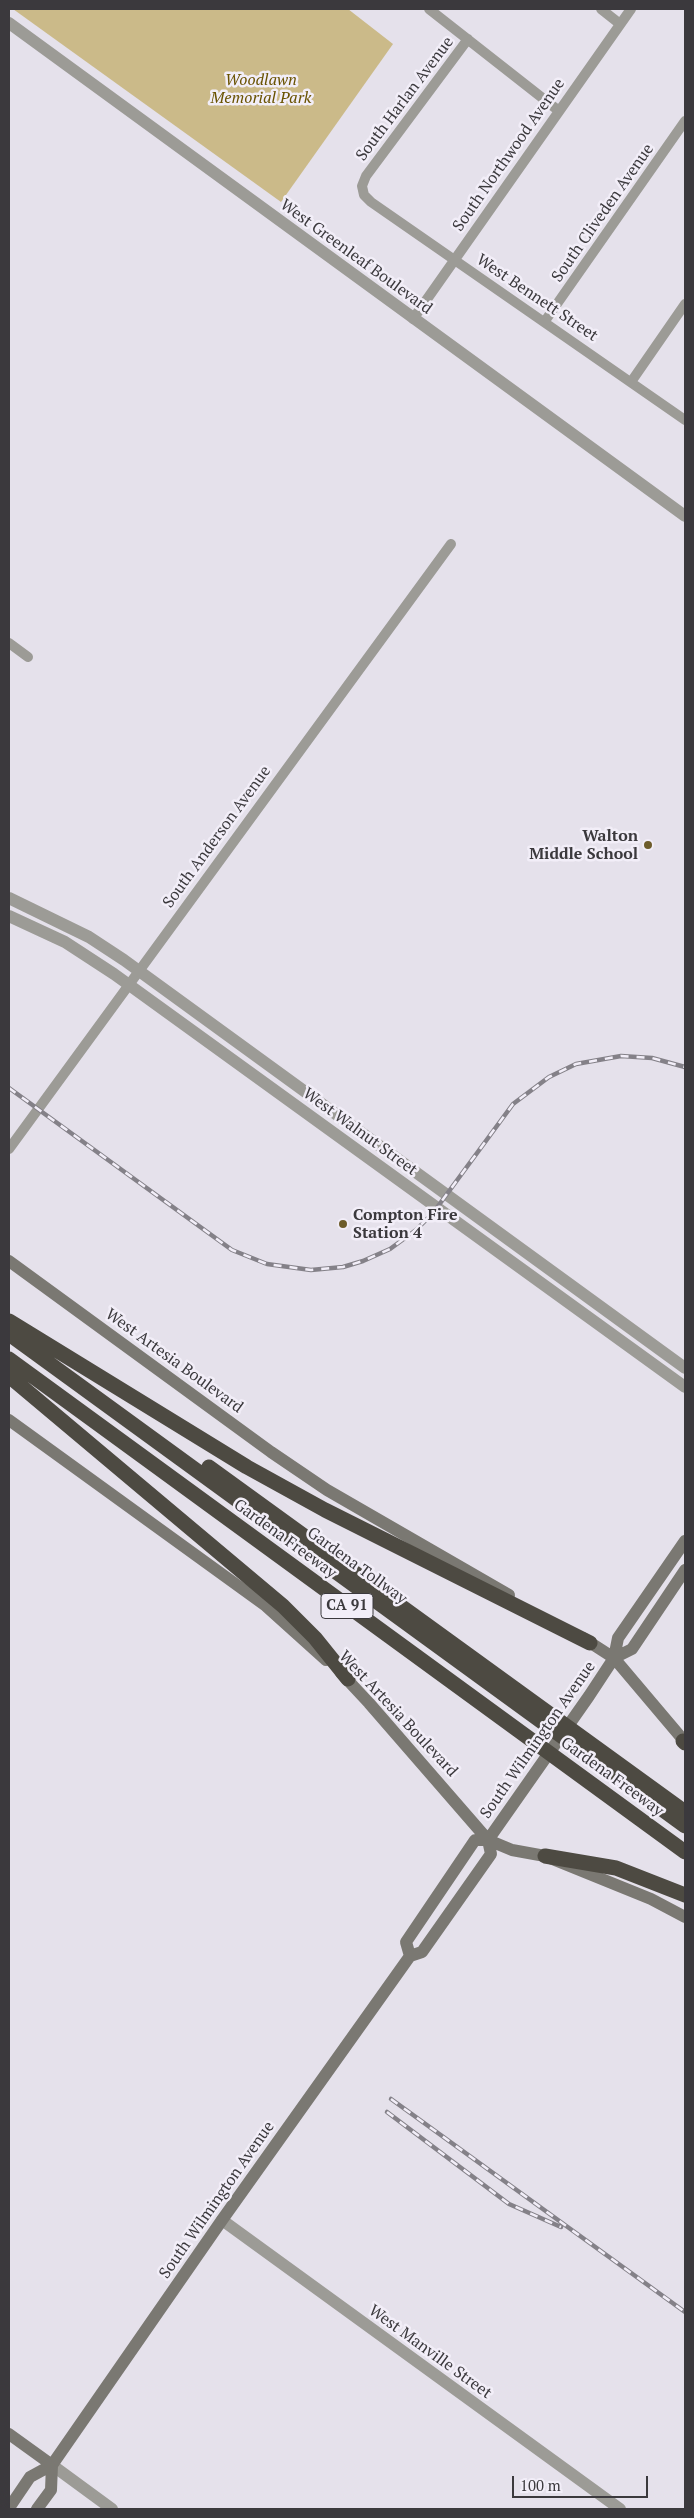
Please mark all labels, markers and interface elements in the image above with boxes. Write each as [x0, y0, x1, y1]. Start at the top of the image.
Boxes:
street label: South Harlan Avenue [352, 33, 458, 165]
park label: Woodlawn Memorial Park [211, 70, 311, 108]
street label: South Northwood Avenue [449, 75, 569, 235]
street label: South Cliveden Avenue [548, 140, 658, 286]
street label: West Greenleaf Boulevard [276, 195, 436, 319]
street label: West Bennett Street [473, 250, 601, 346]
street label: South Anderson Avenue [159, 762, 275, 912]
place label: Walton Middle School [529, 826, 638, 864]
marker: Walton Middle School [642, 839, 654, 851]
street label: West Walnut Street [299, 1084, 421, 1180]
place label: Compton Fire Station 4 [353, 1205, 458, 1243]
marker: Compton Fire Station 4 [337, 1218, 349, 1230]
street label: West Artesia Boulevard [102, 1305, 246, 1417]
street label: Gardena Freeway [230, 1495, 340, 1583]
street label: Gardena Tollway [303, 1523, 411, 1609]
road number: CA 91 [321, 1594, 373, 1618]
street label: West Artesia Boulevard [335, 1647, 461, 1781]
street label: South Wilmington Avenue [476, 1658, 600, 1822]
street label: Gardena Freeway [557, 1733, 667, 1821]
street label: South Wilmington Avenue [155, 2118, 279, 2282]
street label: West Manville Street [365, 2301, 495, 2403]
scale bar [514, 2466, 650, 2498]
text: 100 m [520, 2475, 561, 2495]

